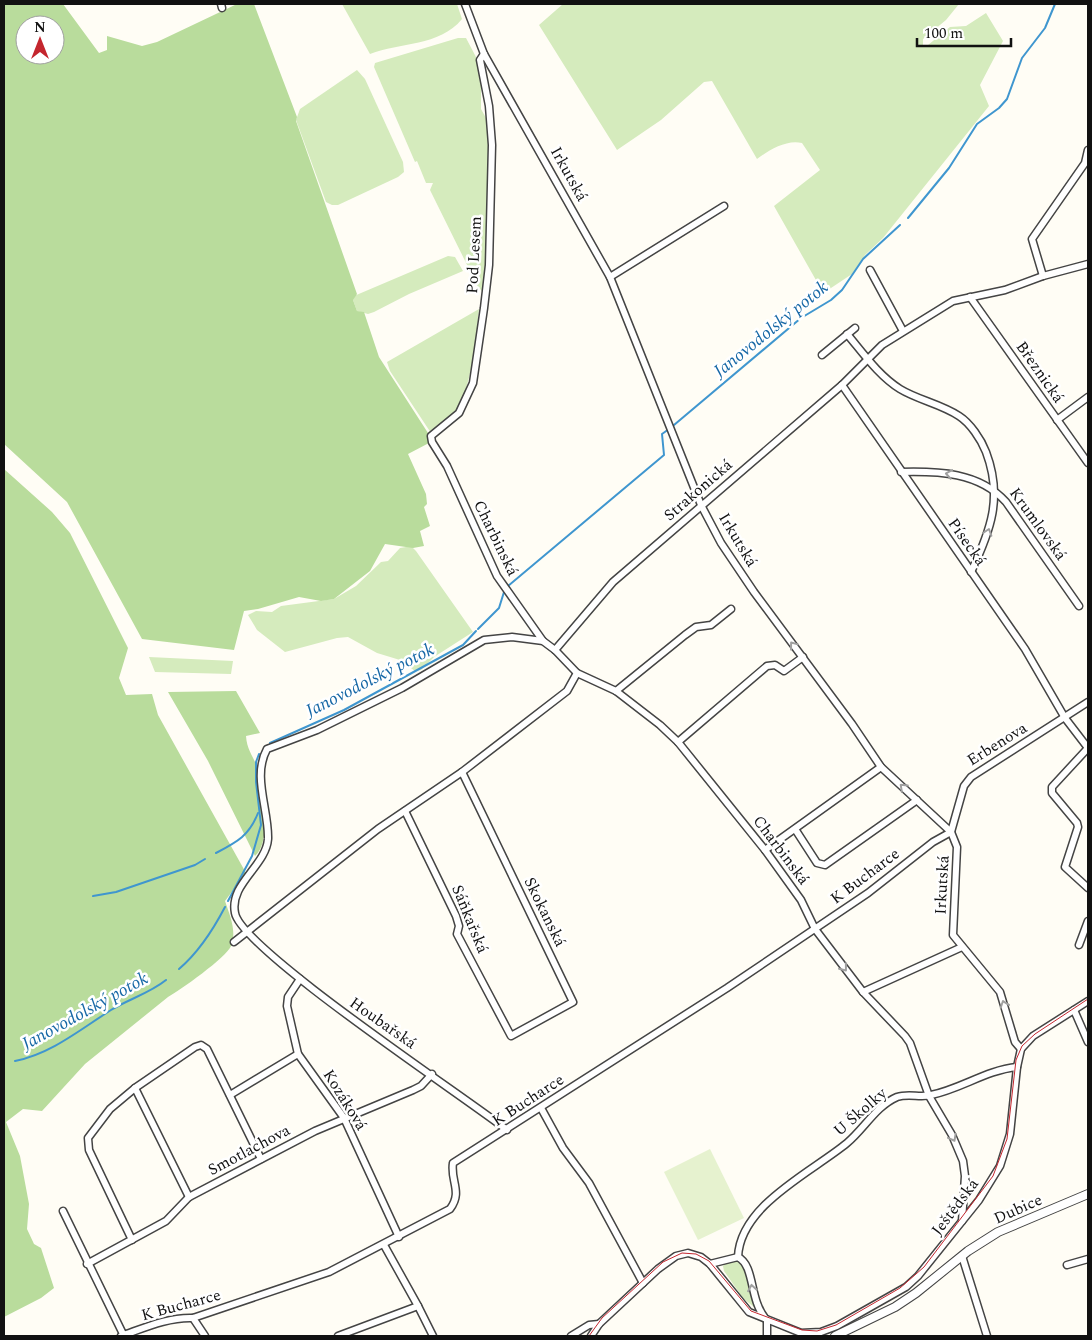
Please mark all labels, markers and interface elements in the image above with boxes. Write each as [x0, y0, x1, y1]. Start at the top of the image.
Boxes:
north arrow [15, 15, 65, 65]
scale bar [917, 15, 1011, 47]
text: N [34, 17, 46, 38]
text: 100 m [924, 22, 963, 45]
street label: Irkutská [544, 142, 594, 206]
street label: Pod Lesem [460, 215, 488, 294]
water label: Janovodolský potok [706, 274, 835, 385]
street label: Březnická [1010, 336, 1070, 408]
street label: Strakonická [658, 453, 738, 527]
one-way arrow [945, 469, 954, 480]
street label: Krumlovská [1003, 483, 1073, 566]
street label: Charbinská [467, 496, 525, 580]
street label: Irkutská [712, 508, 764, 572]
street label: Písecká [942, 513, 992, 571]
one-way arrow [982, 528, 992, 537]
water label: Janovodolský potok [299, 636, 440, 725]
one-way arrow [791, 642, 799, 651]
street label: Erbenova [962, 716, 1032, 772]
one-way arrow [899, 784, 908, 793]
street label: Charbinská [747, 810, 815, 890]
street label: K Bucharce [825, 842, 905, 910]
street label: Irkutská [928, 855, 956, 915]
street label: Skokanská [518, 873, 572, 951]
street label: Sáňkařská [445, 881, 495, 957]
one-way arrow [838, 962, 847, 972]
water label: Janovodolský potok [15, 965, 154, 1058]
street label: Houbařská [344, 991, 422, 1055]
one-way arrow [1000, 1000, 1010, 1009]
street label: Kozáková [317, 1065, 373, 1135]
street label: K Bucharce [487, 1068, 569, 1132]
street label: U Školky [828, 1081, 893, 1142]
street label: Smotlachova [204, 1118, 295, 1182]
one-way arrow [947, 1133, 957, 1142]
street label: Ještědská [925, 1173, 985, 1241]
street label: Dubice [990, 1188, 1046, 1230]
street label: K Bucharce [139, 1283, 223, 1327]
one-way arrow [747, 1283, 758, 1291]

